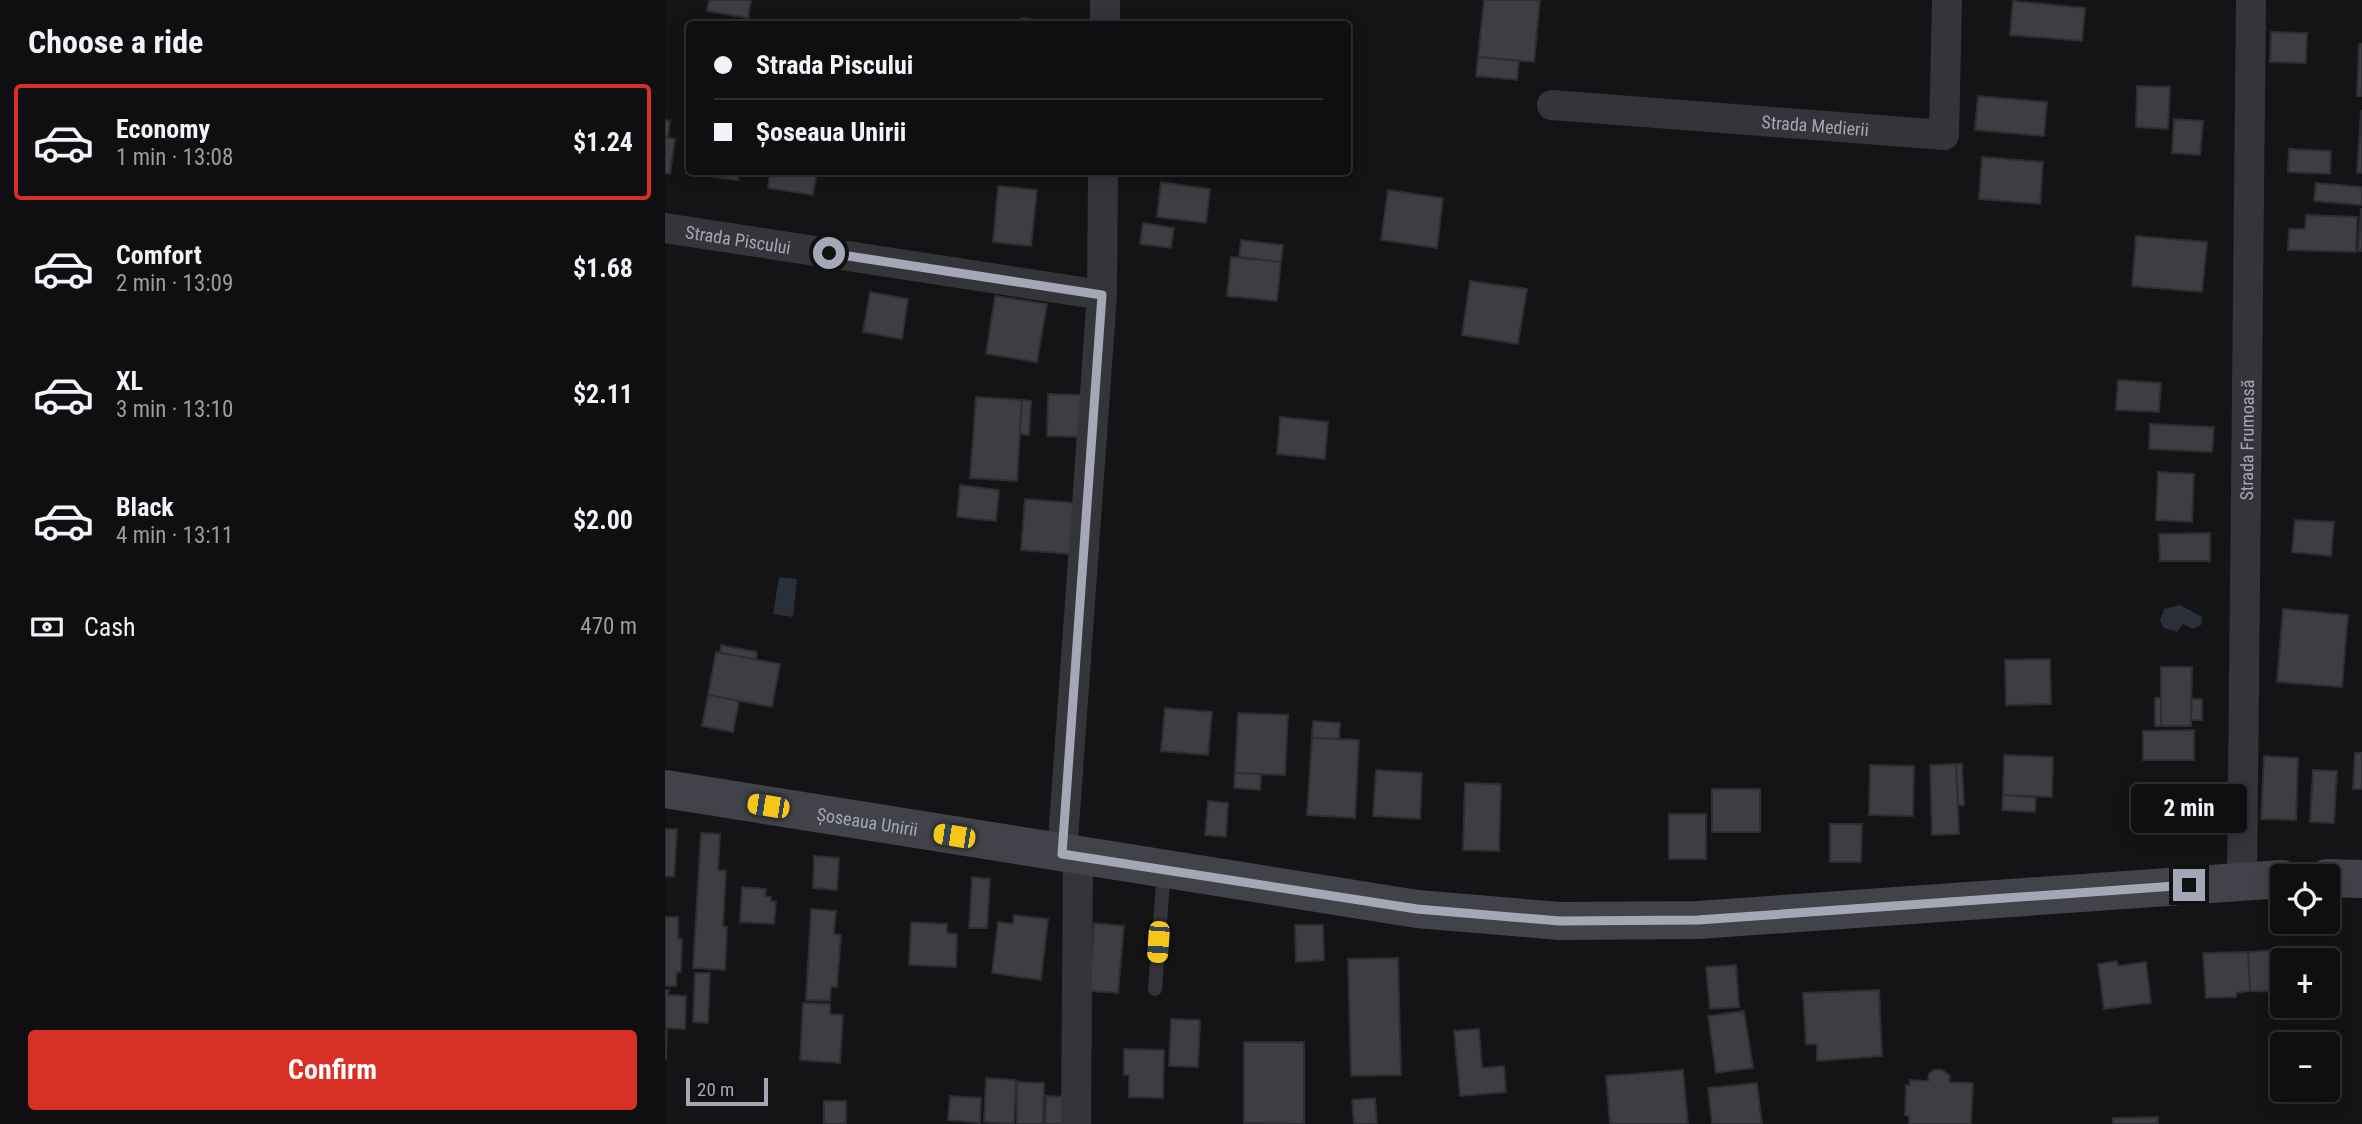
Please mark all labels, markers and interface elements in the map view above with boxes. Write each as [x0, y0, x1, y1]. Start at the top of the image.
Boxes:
text: Choose a ride [28, 23, 203, 61]
text: Strada Piscului [756, 50, 913, 80]
icon: car [32, 111, 95, 174]
street label: Strada Medierii [1761, 111, 1870, 140]
text: Economy [116, 114, 210, 144]
text: Șoseaua Unirii [756, 117, 906, 147]
text: $1.24 [573, 127, 633, 157]
text: 1 min · 13:08 [116, 144, 233, 171]
street label: Strada Piscului [684, 221, 792, 258]
icon: car [32, 237, 95, 300]
route start [813, 237, 845, 269]
text: Comfort [116, 240, 202, 270]
text: $1.68 [573, 253, 633, 283]
text: 2 min · 13:09 [116, 270, 233, 297]
icon: car [32, 363, 95, 426]
text: XL [116, 366, 143, 396]
text: $2.11 [573, 379, 633, 409]
street label: Strada Frumoasă [2235, 379, 2258, 501]
text: 3 min · 13:10 [116, 396, 233, 423]
icon: car [32, 489, 95, 552]
text: Black [116, 492, 174, 522]
text: $2.00 [573, 505, 633, 535]
text: 4 min · 13:11 [116, 522, 233, 549]
icon: cash [28, 608, 66, 646]
text: Cash [84, 612, 136, 642]
text: 470 m [580, 613, 637, 640]
callout: 2 min [2131, 784, 2247, 832]
car [746, 792, 791, 820]
text: 2 min [2163, 795, 2215, 822]
street label: Șoseaua Unirii [815, 803, 919, 840]
car [932, 822, 977, 850]
map controls [2270, 864, 2340, 1102]
button: locate [2270, 864, 2340, 934]
route end [2173, 869, 2205, 901]
car [1147, 920, 1170, 964]
button: + [2270, 948, 2340, 1018]
button: Confirm [28, 1030, 637, 1110]
button: − [2270, 1032, 2340, 1102]
scale bar [686, 1075, 768, 1107]
text: 20 m [697, 1078, 734, 1101]

